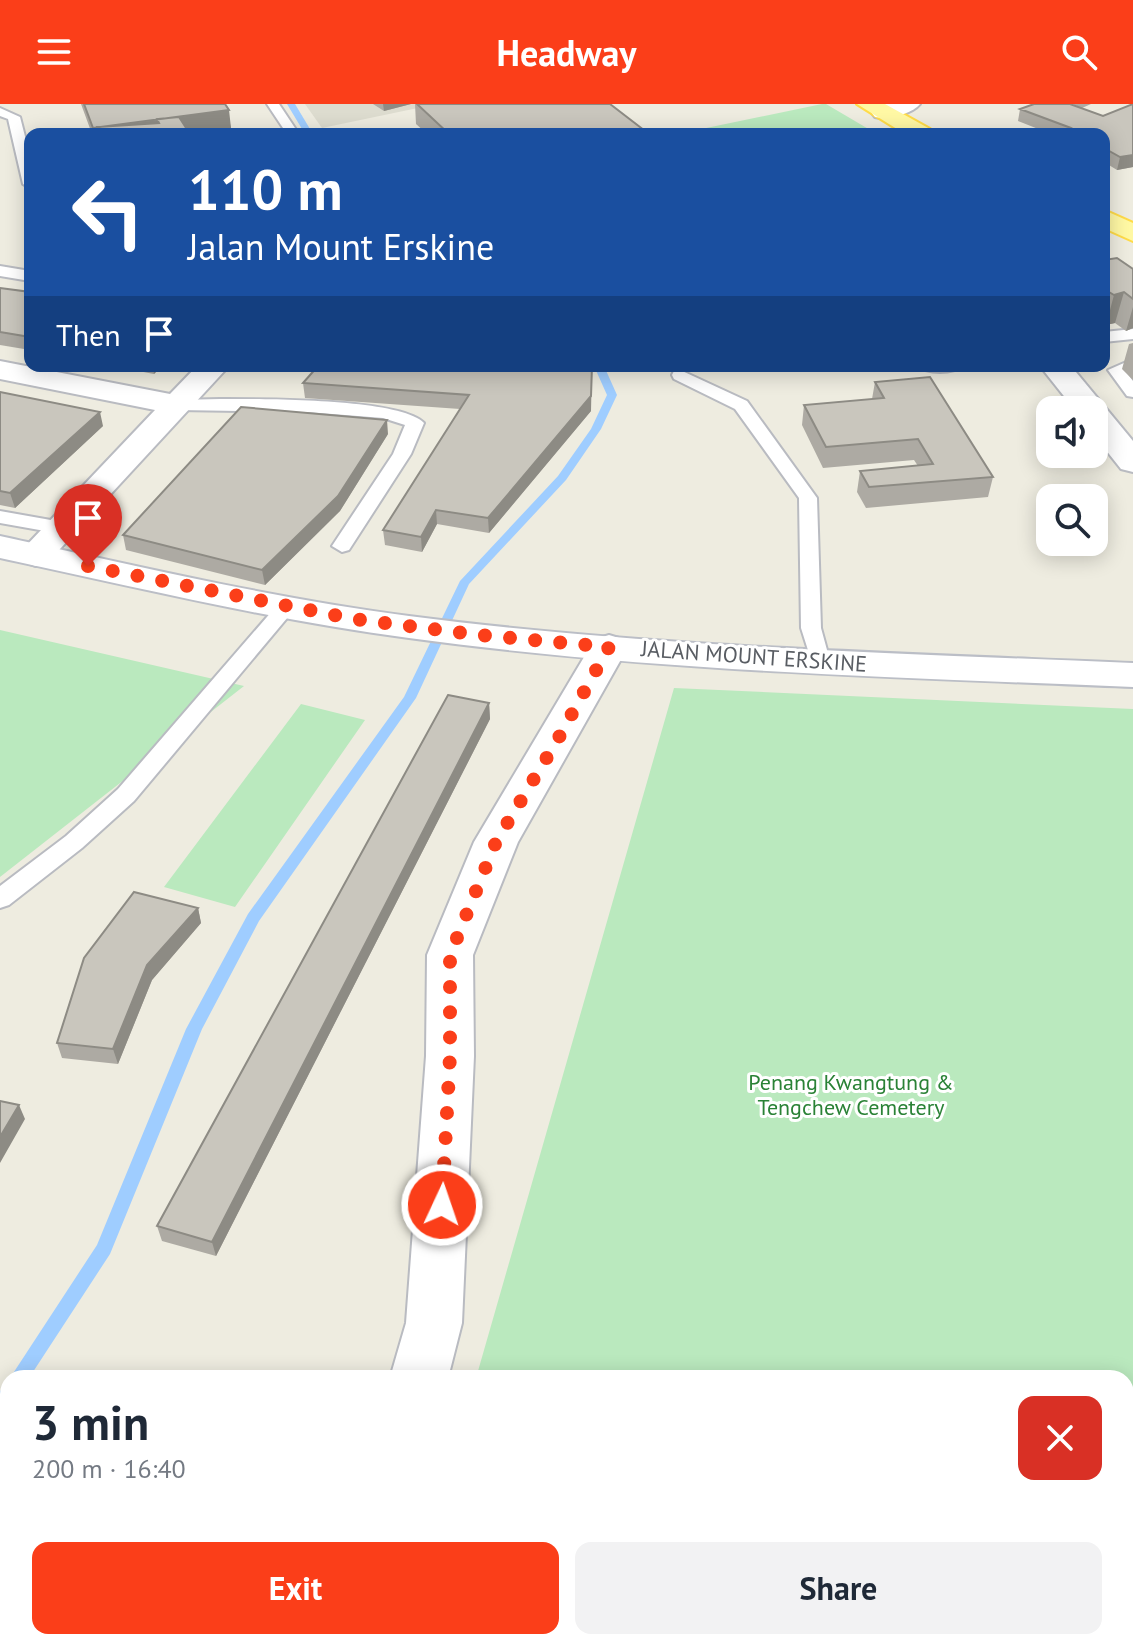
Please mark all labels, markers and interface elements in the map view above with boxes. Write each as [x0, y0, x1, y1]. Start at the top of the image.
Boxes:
text: Headway [496, 29, 637, 76]
icon: menu [32, 30, 76, 74]
icon: search [1057, 30, 1101, 74]
text: 110 m [188, 153, 343, 225]
icon: left [56, 160, 160, 264]
text: Jalan Mount Erskine [188, 223, 494, 270]
icon: arrive [137, 312, 181, 356]
text: Then [56, 315, 121, 354]
map controls [1036, 396, 1108, 556]
button: sound [1036, 396, 1108, 468]
pin [54, 484, 122, 566]
button: search [1036, 484, 1108, 556]
icon: arrive [66, 496, 110, 540]
street label: JALAN MOUNT ERSKINE [639, 634, 868, 678]
park label: Penang Kwangtung & Tengchew Cemetery [748, 1068, 954, 1121]
position arrow [400, 1163, 484, 1247]
text: 3 min [32, 1391, 149, 1453]
button: close [1018, 1396, 1102, 1480]
text: 200 m · 16:40 [32, 1452, 186, 1485]
button: Exit [32, 1542, 559, 1634]
button: Share [575, 1542, 1102, 1634]

